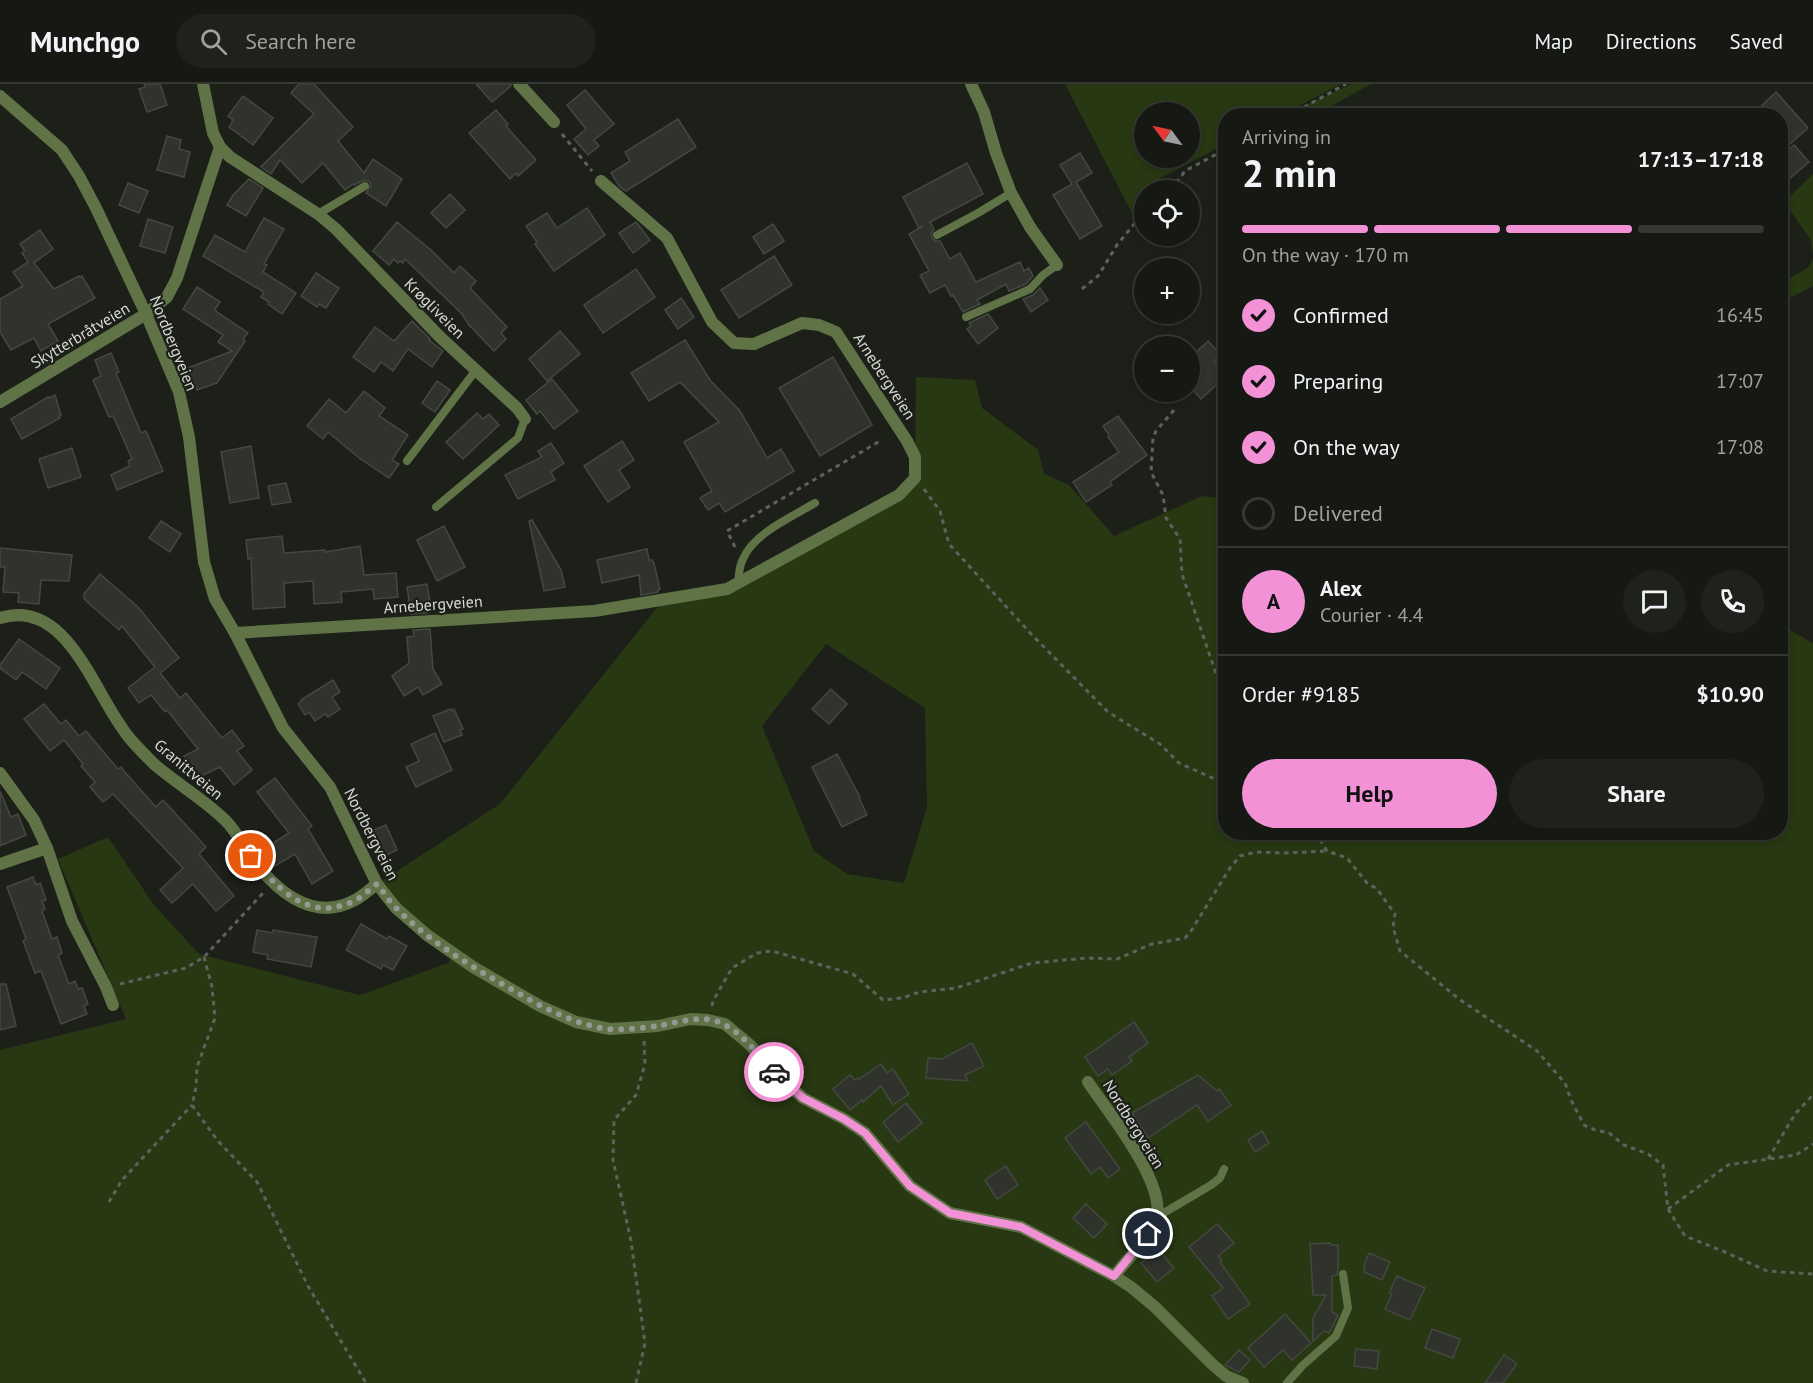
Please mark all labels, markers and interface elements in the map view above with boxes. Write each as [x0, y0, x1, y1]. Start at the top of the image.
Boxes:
search box [176, 14, 596, 68]
text: Munchgo [30, 23, 140, 60]
icon: search [197, 25, 230, 58]
text: Search here [245, 27, 356, 55]
text: Map [1534, 28, 1573, 55]
text: Directions [1606, 28, 1697, 55]
text: Saved [1730, 28, 1783, 55]
north arrow [1134, 102, 1200, 168]
map controls [1134, 102, 1200, 402]
text: Arriving in [1242, 124, 1331, 150]
text: 17:13–17:18 [1638, 145, 1764, 173]
text: 2 min [1242, 147, 1337, 198]
button: locate [1134, 180, 1200, 246]
text: On the way · 170 m [1242, 242, 1409, 268]
button: + [1134, 258, 1200, 324]
street label: Krøgliveien [400, 273, 470, 343]
street label: Nordbergveien [146, 292, 202, 394]
street label: Skytterbråtveien [27, 298, 133, 372]
icon: check [1242, 299, 1275, 332]
text: Confirmed [1293, 301, 1389, 329]
text: 16:45 [1716, 302, 1764, 328]
street label: Arnebergveien [850, 329, 920, 423]
button: − [1134, 336, 1200, 402]
icon: check [1242, 365, 1275, 398]
text: Preparing [1293, 367, 1383, 395]
text: 17:07 [1716, 368, 1764, 394]
icon: check [1242, 431, 1275, 464]
text: On the way [1293, 433, 1400, 461]
text: 17:08 [1716, 434, 1764, 460]
text: Delivered [1293, 499, 1383, 527]
button: chat [1623, 570, 1686, 633]
button: phone [1701, 570, 1764, 633]
text: Alex [1320, 574, 1362, 602]
text: A [1267, 587, 1280, 615]
street label: Arnebergveien [383, 591, 483, 617]
text: Courier · 4.4 [1320, 602, 1423, 628]
text: Order #9185 [1242, 680, 1361, 708]
text: $10.90 [1696, 680, 1764, 708]
street label: Granittveien [150, 734, 228, 804]
button: Help [1242, 759, 1497, 828]
button: Share [1509, 759, 1764, 828]
street label: Nordbergveien [340, 784, 404, 884]
pin [225, 830, 276, 881]
icon: bag [234, 839, 267, 872]
courier [744, 1042, 804, 1102]
icon: car [758, 1056, 791, 1089]
street label: Nordbergveien [1099, 1076, 1169, 1172]
pin [1122, 1208, 1173, 1259]
icon: home [1131, 1217, 1164, 1250]

